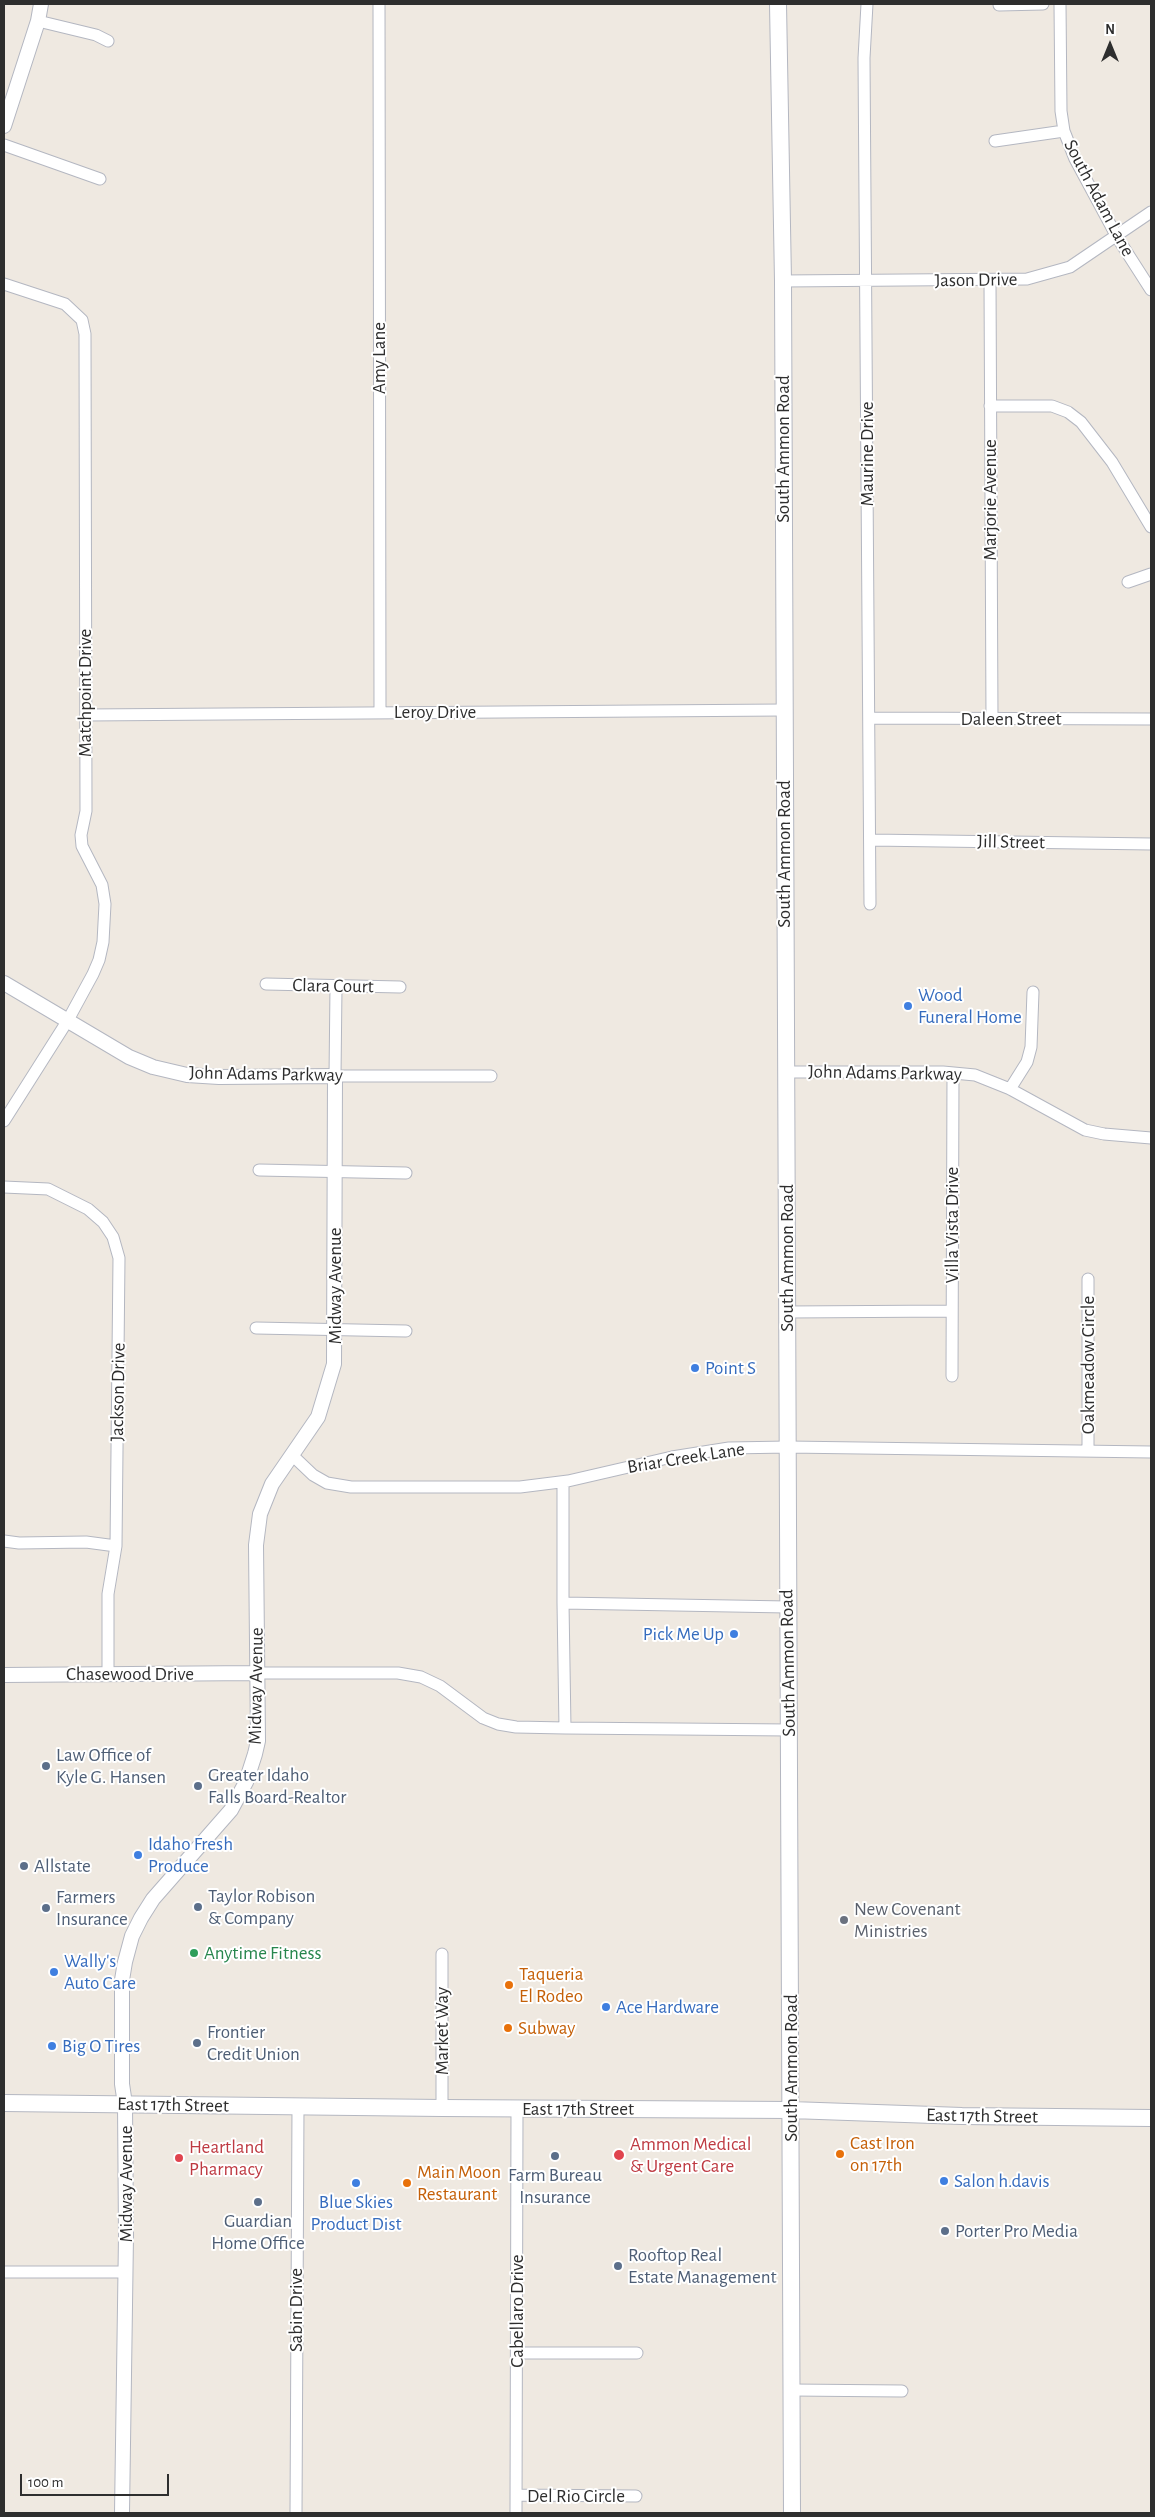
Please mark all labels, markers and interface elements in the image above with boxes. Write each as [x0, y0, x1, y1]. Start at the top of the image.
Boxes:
north arrow [1085, 20, 1135, 70]
text: N [1105, 23, 1115, 37]
street label: South Adam Lane [1059, 136, 1139, 260]
street label: Jason Drive [934, 268, 1018, 292]
street label: Amy Lane [368, 322, 390, 394]
street label: South Ammon Road [772, 375, 794, 523]
street label: Maurine Drive [856, 401, 878, 507]
street label: Marjorie Avenue [979, 439, 1001, 561]
street label: Matchpoint Drive [74, 629, 96, 757]
street label: Leroy Drive [394, 701, 476, 723]
street label: Daleen Street [961, 708, 1061, 730]
street label: South Ammon Road [773, 780, 795, 928]
street label: Jill Street [977, 830, 1045, 854]
street label: Clara Court [292, 974, 374, 998]
place label: Wood Funeral Home [918, 984, 1022, 1028]
marker: Wood Funeral Home [902, 1000, 914, 1012]
street label: John Adams Parkway [808, 1060, 962, 1086]
street label: John Adams Parkway [189, 1061, 343, 1087]
street label: Villa Vista Drive [941, 1167, 963, 1283]
street label: South Ammon Road [776, 1184, 798, 1332]
street label: Midway Avenue [324, 1227, 346, 1345]
street label: Oakmeadow Circle [1077, 1296, 1099, 1434]
street label: Jackson Drive [106, 1342, 130, 1442]
place label: Point S [705, 1357, 756, 1379]
marker: Point S [689, 1362, 701, 1374]
street label: Briar Creek Lane [626, 1437, 746, 1479]
street label: South Ammon Road [775, 1589, 801, 1737]
place label: Pick Me Up [643, 1623, 724, 1645]
street label: Midway Avenue [244, 1627, 268, 1745]
marker: Pick Me Up [728, 1628, 740, 1640]
street label: Chasewood Drive [66, 1663, 194, 1685]
place label: Law Office of Kyle G. Hansen [56, 1744, 166, 1788]
marker: Law Office of Kyle G. Hansen [40, 1760, 52, 1772]
place label: Greater Idaho Falls Board-Realtor [208, 1764, 346, 1808]
marker: Greater Idaho Falls Board-Realtor [192, 1780, 204, 1792]
place label: Idaho Fresh Produce [148, 1833, 233, 1877]
marker: Idaho Fresh Produce [132, 1849, 144, 1861]
place label: Allstate [34, 1855, 91, 1877]
marker: Allstate [18, 1860, 30, 1872]
place label: Taylor Robison & Company [208, 1885, 315, 1929]
place label: Farmers Insurance [56, 1886, 128, 1930]
place label: New Covenant Ministries [854, 1898, 961, 1942]
marker: Taylor Robison & Company [192, 1901, 204, 1913]
marker: Farmers Insurance [40, 1902, 52, 1914]
marker: New Covenant Ministries [838, 1914, 850, 1926]
place label: Anytime Fitness [204, 1942, 322, 1964]
marker: Anytime Fitness [188, 1947, 200, 1959]
place label: Wally's Auto Care [64, 1950, 136, 1994]
place label: Taqueria El Rodeo [519, 1963, 583, 2007]
marker: Wally's Auto Care [48, 1966, 60, 1978]
marker: Taqueria El Rodeo [503, 1979, 515, 1991]
street label: Market Way [431, 1987, 453, 2075]
street label: South Ammon Road [780, 1994, 802, 2142]
place label: Ace Hardware [616, 1996, 719, 2018]
marker: Ace Hardware [600, 2001, 612, 2013]
place label: Subway [518, 2017, 575, 2039]
place label: Frontier Credit Union [207, 2021, 300, 2065]
marker: Subway [502, 2022, 514, 2034]
place label: Big O Tires [62, 2035, 140, 2057]
marker: Frontier Credit Union [191, 2037, 203, 2049]
marker: Big O Tires [46, 2040, 58, 2052]
street label: East 17th Street [117, 2093, 229, 2117]
street label: East 17th Street [522, 2098, 634, 2120]
street label: East 17th Street [926, 2104, 1038, 2128]
street label: Midway Avenue [115, 2125, 137, 2243]
place label: Cast Iron on 17th [850, 2132, 915, 2176]
place label: Ammon Medical & Urgent Care [630, 2133, 751, 2177]
place label: Heartland Pharmacy [189, 2136, 264, 2180]
marker: Ammon Medical & Urgent Care [612, 2148, 626, 2162]
marker: Cast Iron on 17th [834, 2148, 846, 2160]
marker: Farm Bureau Insurance [549, 2150, 561, 2162]
marker: Heartland Pharmacy [173, 2152, 185, 2164]
place label: Main Moon Restaurant [417, 2161, 501, 2205]
place label: Farm Bureau Insurance [508, 2164, 602, 2208]
place label: Salon h.davis [954, 2170, 1050, 2192]
marker: Salon h.davis [938, 2175, 950, 2187]
marker: Blue Skies Product Dist [350, 2177, 362, 2189]
marker: Main Moon Restaurant [401, 2177, 413, 2189]
place label: Blue Skies Product Dist [310, 2191, 402, 2235]
marker: Guardian Home Office [252, 2196, 264, 2208]
place label: Guardian Home Office [211, 2210, 305, 2254]
place label: Porter Pro Media [955, 2220, 1078, 2242]
marker: Porter Pro Media [939, 2225, 951, 2237]
place label: Rooftop Real Estate Management [628, 2244, 777, 2288]
street label: Cabellaro Drive [506, 2254, 528, 2368]
marker: Rooftop Real Estate Management [612, 2260, 624, 2272]
street label: Sabin Drive [285, 2268, 307, 2352]
scale bar [22, 2464, 171, 2496]
text: 100 m [28, 2475, 63, 2490]
street label: Del Rio Circle [527, 2485, 625, 2507]

